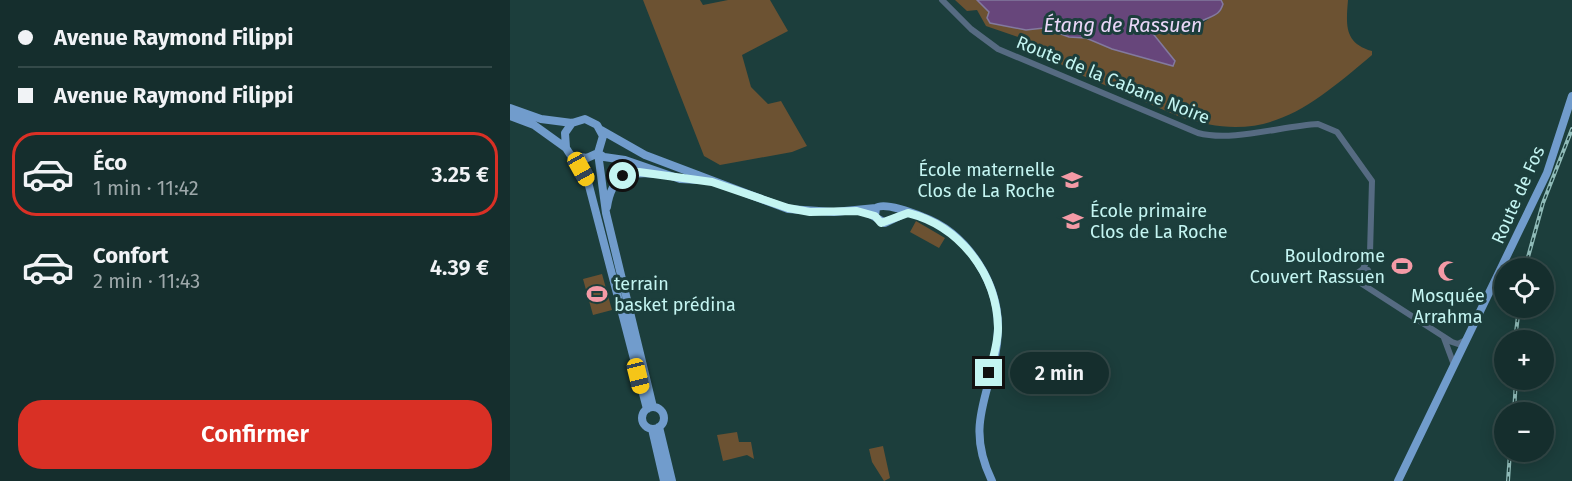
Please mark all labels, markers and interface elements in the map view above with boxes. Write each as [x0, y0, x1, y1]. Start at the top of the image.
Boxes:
water label: Étang de Rassuen [1044, 13, 1202, 37]
text: Avenue Raymond Filippi [54, 24, 293, 51]
street label: Route de la Cabane Noire [1013, 31, 1213, 129]
text: Avenue Raymond Filippi [54, 82, 293, 109]
street label: Route de Fos [1487, 143, 1549, 247]
icon: car [21, 147, 75, 201]
text: Éco [93, 149, 127, 176]
car [564, 149, 598, 189]
place label: École maternelle Clos de La Roche [917, 158, 1055, 202]
text: 3.25 € [431, 161, 489, 188]
route start [609, 162, 636, 189]
school or university icon: École maternelle Clos de La Roche [1060, 168, 1084, 192]
text: 1 min · 11:42 [93, 176, 199, 200]
place label: École primaire Clos de La Roche [1090, 199, 1228, 243]
school or university icon: École primaire Clos de La Roche [1061, 209, 1085, 233]
icon: car [21, 240, 75, 294]
text: Confort [93, 242, 169, 269]
place label: Boulodrome Couvert Rassuen [1250, 245, 1385, 288]
text: 4.39 € [430, 254, 489, 281]
sports icon: Boulodrome Couvert Rassuen [1390, 254, 1414, 278]
map controls [1494, 258, 1554, 462]
button: locate [1494, 258, 1554, 318]
mosque icon: Mosquée Arrahma [1436, 259, 1460, 283]
text: 2 min · 11:43 [93, 269, 200, 293]
place label: terrain basket prédina [614, 273, 736, 316]
sports icon: terrain basket prédina [585, 282, 609, 306]
place label: Mosquée Arrahma [1411, 285, 1485, 328]
button: + [1494, 330, 1554, 390]
callout: 2 min [1010, 352, 1109, 394]
car [625, 356, 651, 396]
route end [975, 359, 1002, 386]
text: 2 min [1035, 361, 1084, 385]
button: Confirmer [18, 400, 492, 469]
button: − [1494, 402, 1554, 462]

